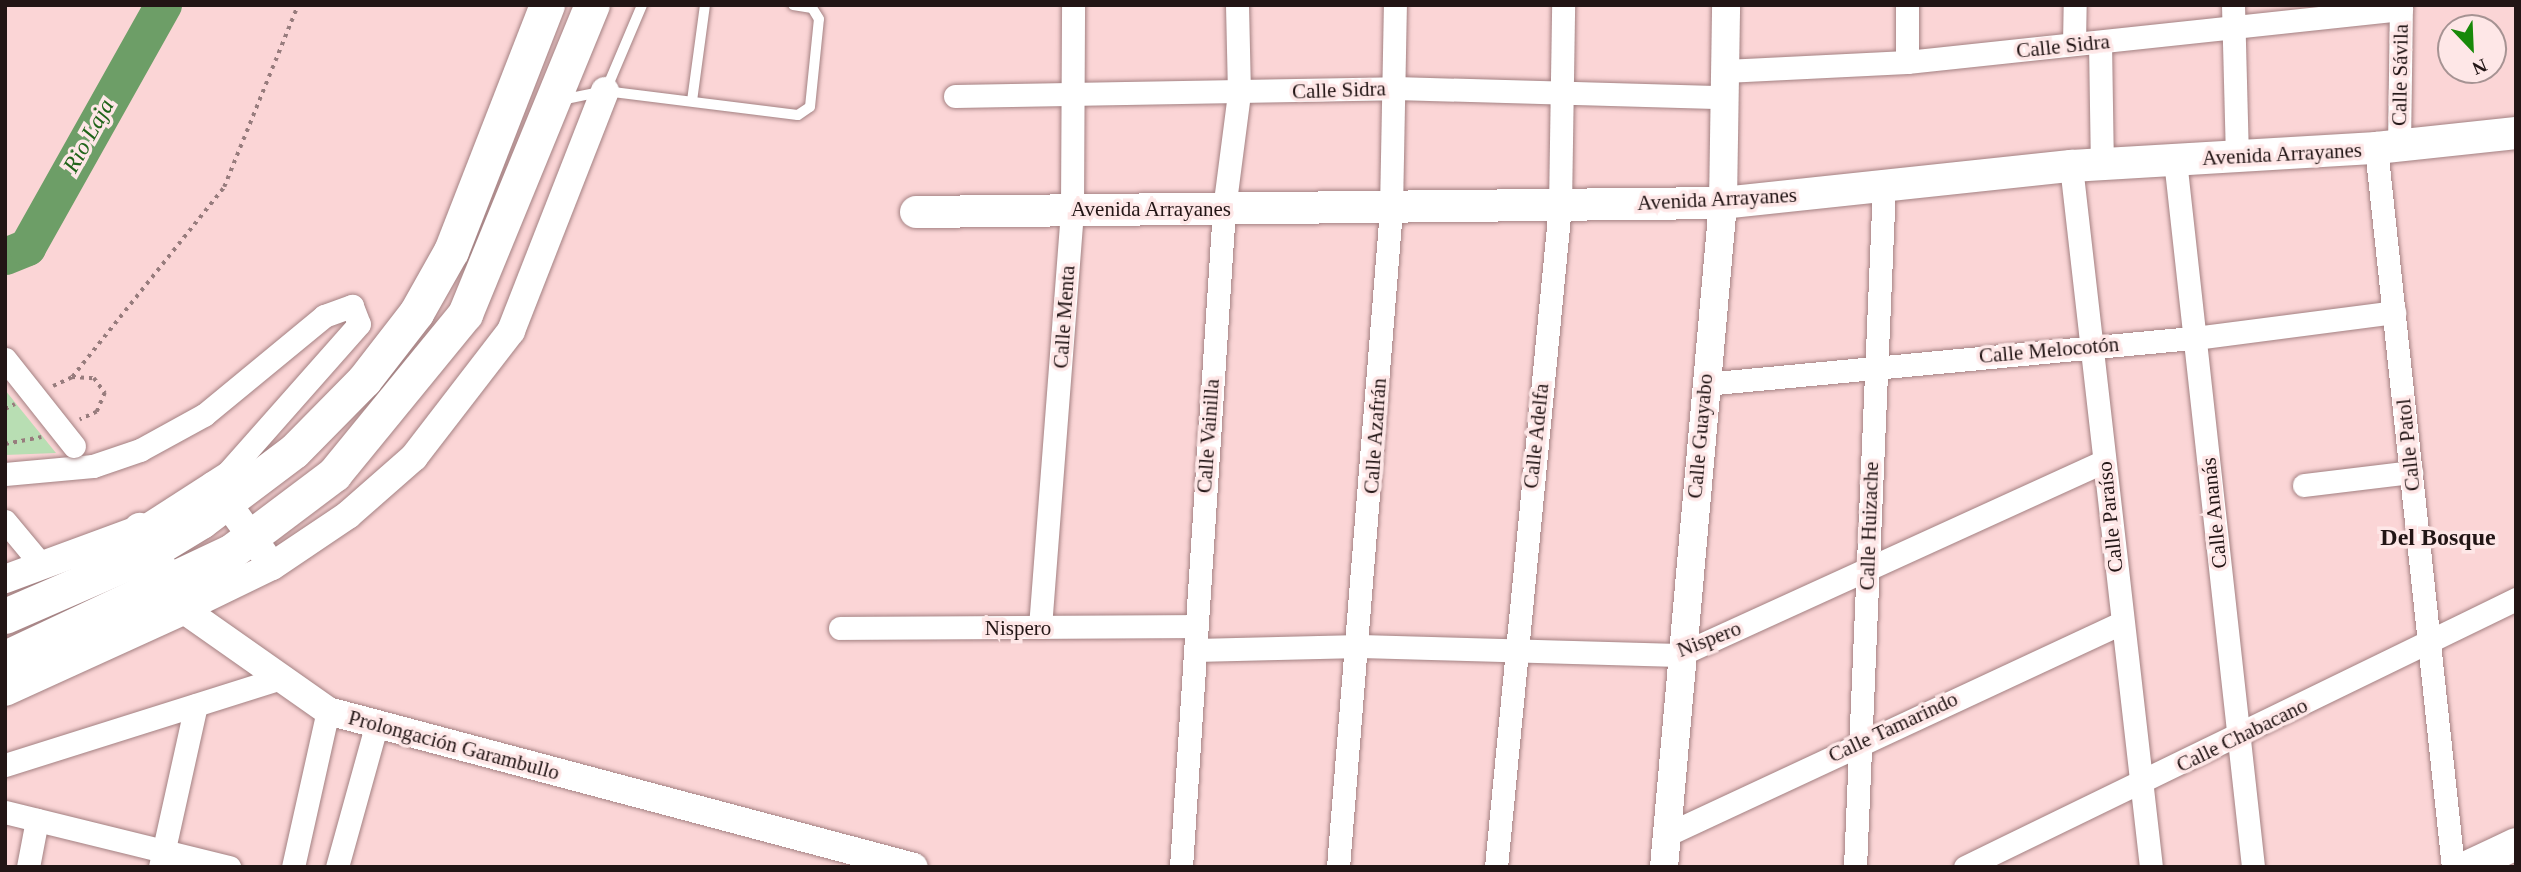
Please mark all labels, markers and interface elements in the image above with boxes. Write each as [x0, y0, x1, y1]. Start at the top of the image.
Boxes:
north arrow [2437, 14, 2507, 84]
street label: Calle Sávila [2387, 24, 2413, 126]
street label: Calle Sidra [2015, 29, 2111, 63]
text: N [2469, 55, 2490, 79]
street label: Calle Sidra [1292, 76, 1386, 104]
water label: Rio Laja [58, 94, 120, 178]
street label: Avenida Arrayanes [2201, 137, 2363, 171]
street label: Avenida Arrayanes [1636, 182, 1798, 216]
street label: Avenida Arrayanes [1070, 196, 1232, 222]
street label: Calle Menta [1048, 265, 1080, 369]
street label: Calle Melocotón [1978, 331, 2120, 369]
street label: Calle Guayabo [1682, 372, 1718, 500]
street label: Calle Azafrán [1358, 377, 1392, 495]
street label: Calle Vainilla [1191, 378, 1225, 494]
street label: Calle Adelfa [1518, 382, 1554, 490]
street label: Calle Patol [2391, 398, 2425, 492]
street label: Calle Ananás [2196, 456, 2232, 570]
street label: Calle Paraíso [2092, 460, 2128, 574]
street label: Calle Huizache [1854, 461, 1884, 591]
district label: Del Bosque [2380, 524, 2496, 552]
street label: Nispero [985, 615, 1051, 641]
street label: Nispero [1673, 615, 1745, 663]
street label: Calle Tamarindo [1824, 686, 1962, 768]
street label: Calle Chabacano [2172, 692, 2312, 778]
street label: Prolongación Garambullo [346, 705, 562, 785]

